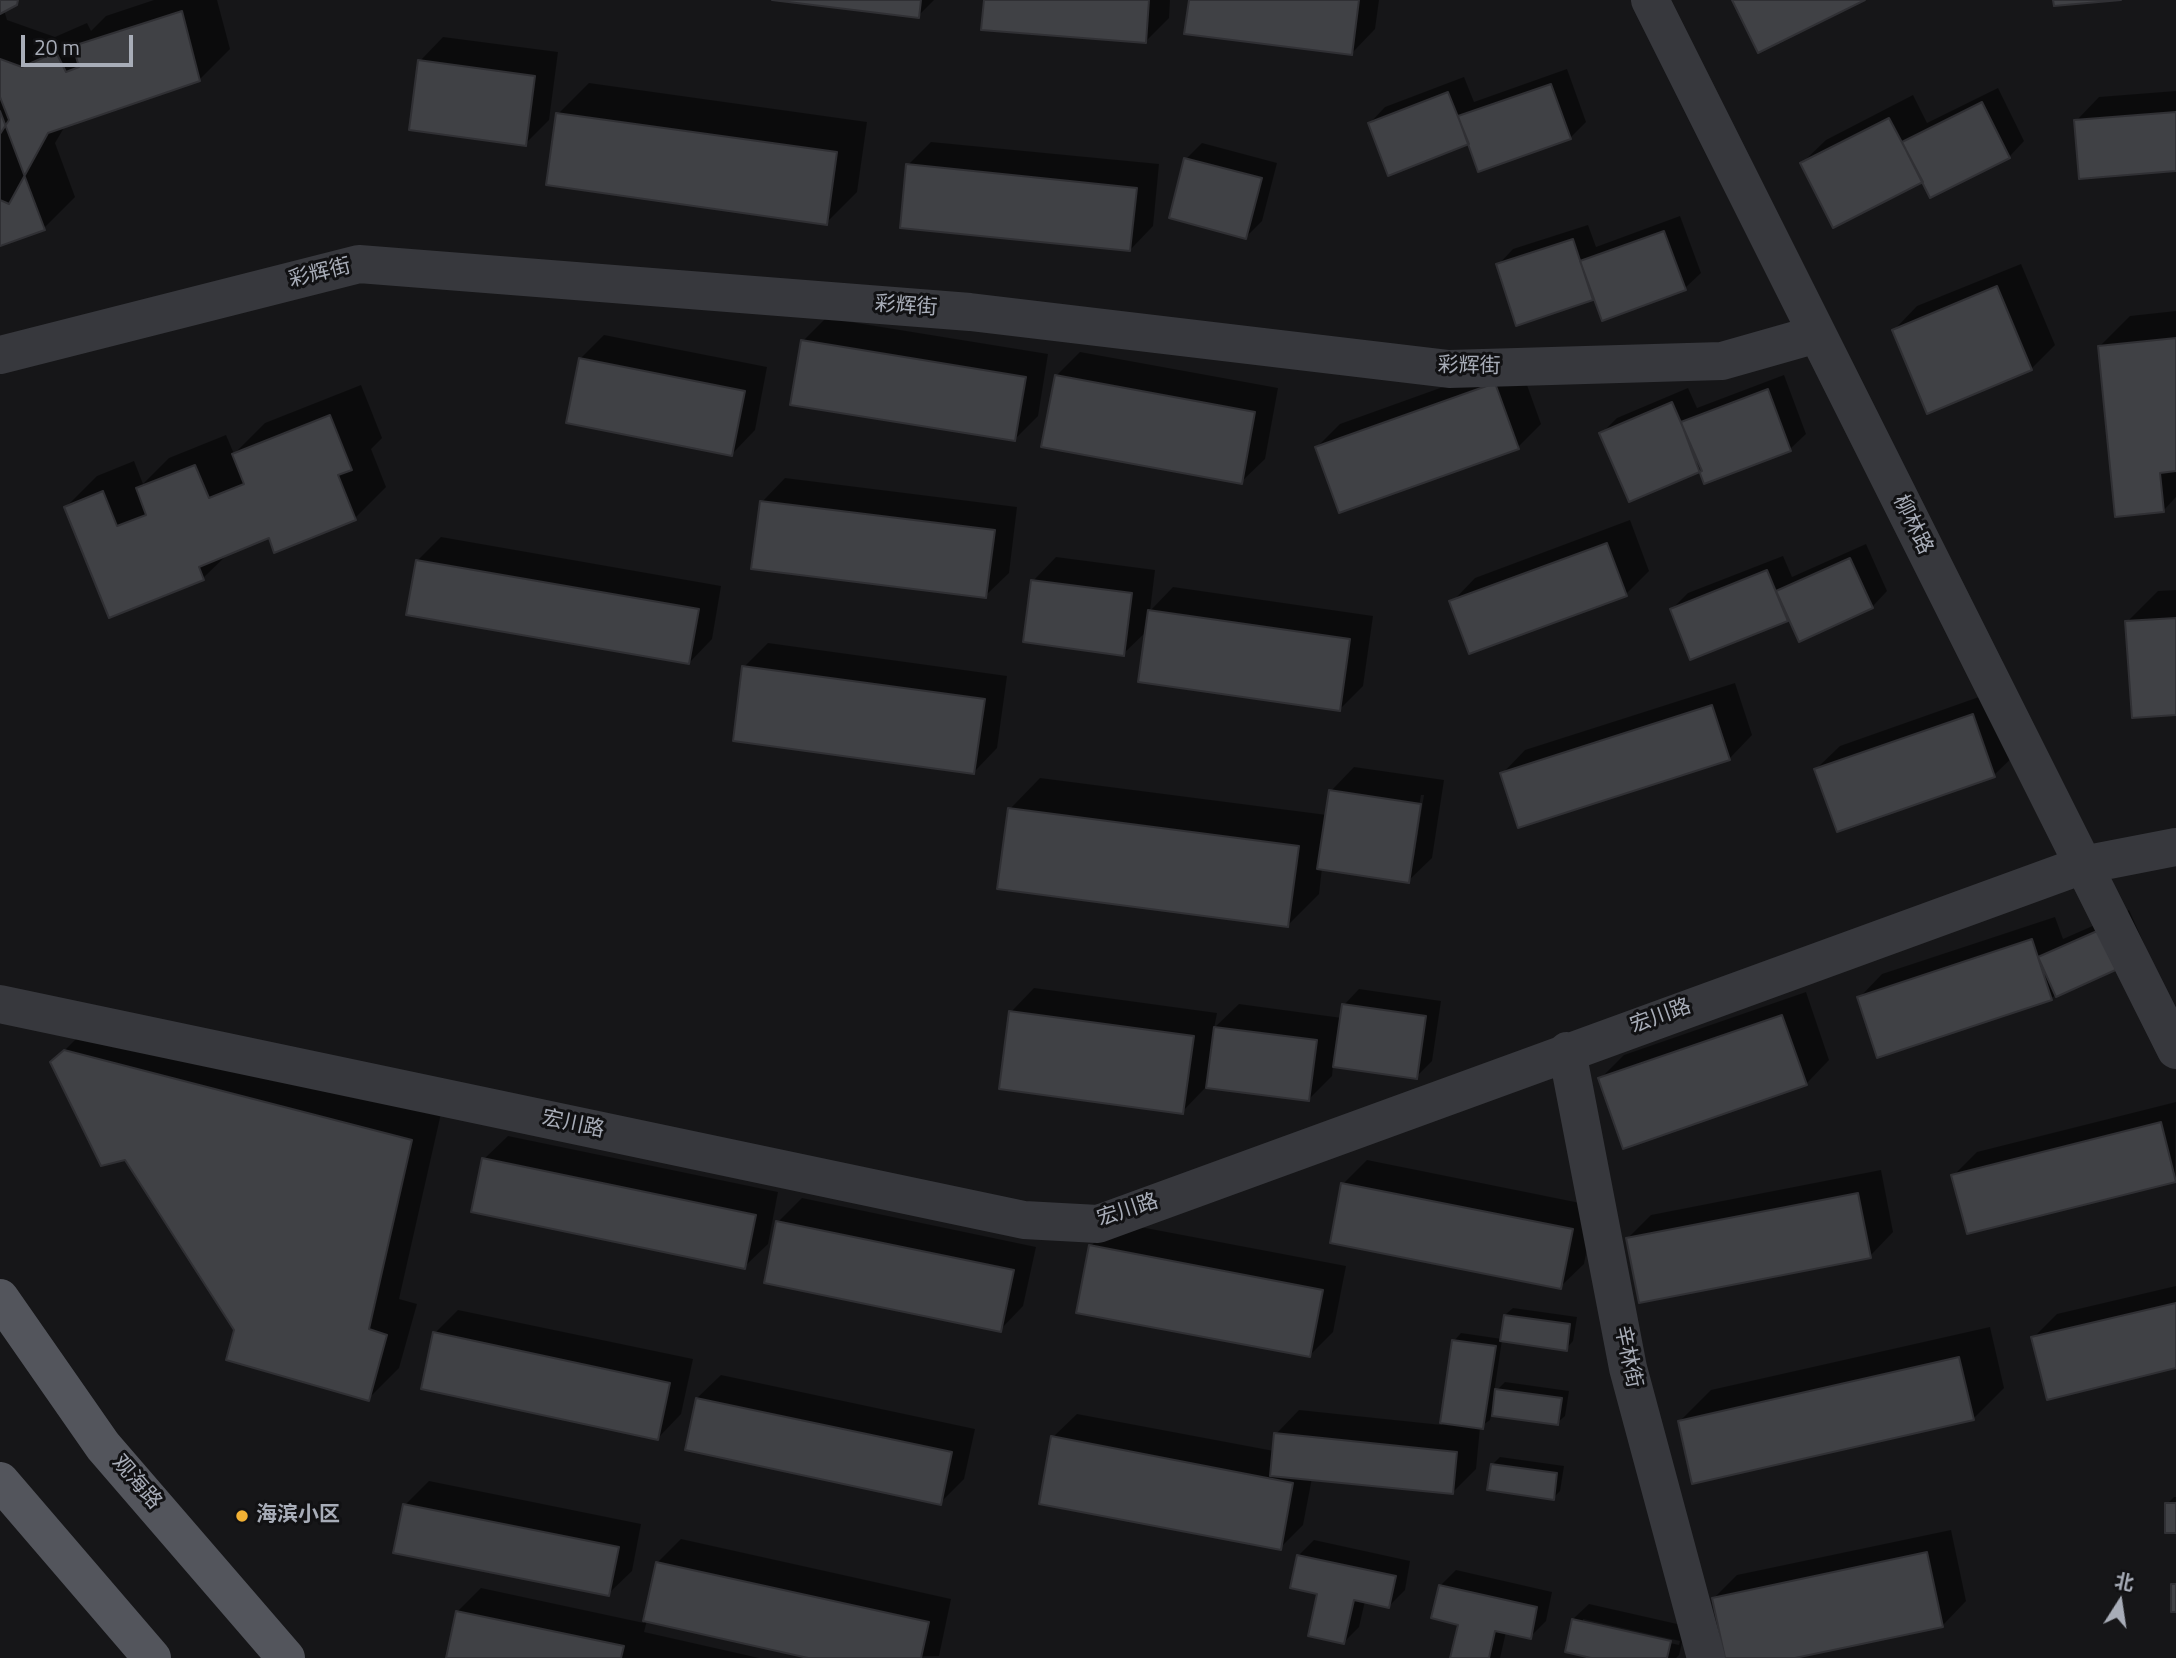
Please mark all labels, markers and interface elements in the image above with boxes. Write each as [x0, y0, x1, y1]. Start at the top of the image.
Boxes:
scale bar [24, 21, 136, 65]
text: 20 m [34, 31, 80, 63]
street label: 彩辉街 [286, 254, 354, 294]
street label: 彩辉街 [874, 292, 938, 322]
street label: 彩辉街 [1437, 354, 1501, 380]
street label: 柳林路 [1887, 491, 1937, 559]
street label: 宏川路 [1627, 994, 1695, 1040]
street label: 宏川路 [540, 1106, 606, 1144]
street label: 宏川路 [1094, 1189, 1162, 1233]
street label: 辛林街 [1608, 1324, 1646, 1390]
street label: 观海路 [106, 1451, 166, 1515]
place label: 海滨小区 [256, 1503, 340, 1529]
marker: 海滨小区 [234, 1508, 250, 1524]
text: 北 [2112, 1565, 2137, 1597]
north arrow [2085, 1567, 2155, 1637]

